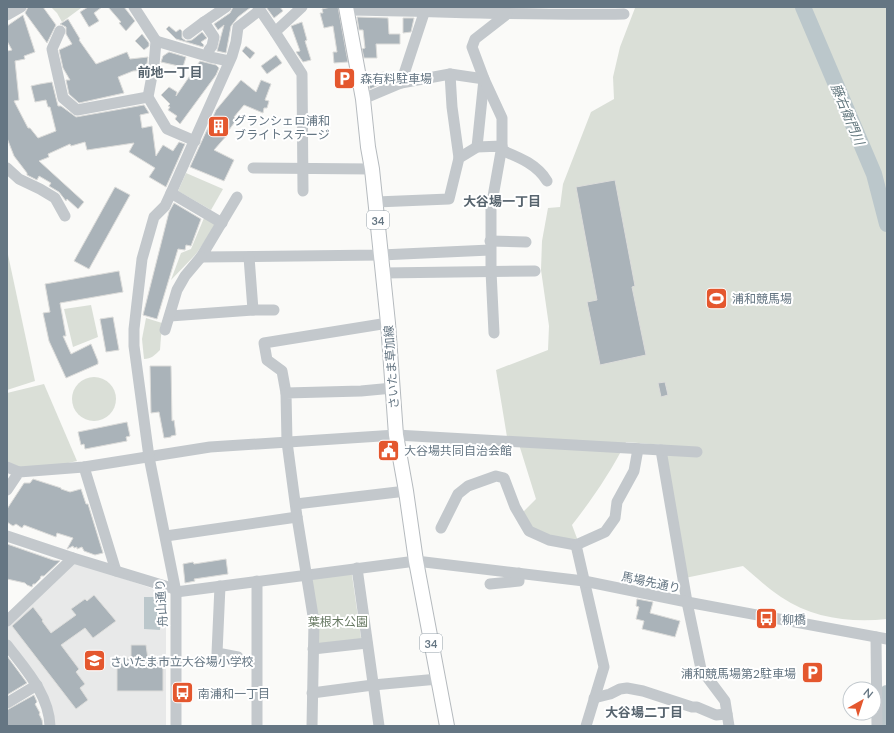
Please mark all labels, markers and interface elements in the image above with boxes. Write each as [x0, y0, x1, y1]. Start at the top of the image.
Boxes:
district label: 前地一丁目 [137, 64, 203, 80]
parking icon: 森有料駐車場 [331, 65, 357, 91]
place label: 森有料駐車場 [360, 71, 432, 86]
water label: 藤右衛門川 [828, 81, 869, 149]
place label: グランシェロ浦和 ブライトステージ [234, 113, 330, 142]
building icon: グランシェロ浦和 ブライトステージ [205, 114, 231, 140]
district label: 大谷場一丁目 [463, 193, 541, 209]
road number: 34 [367, 211, 389, 229]
sports icon: 浦和競馬場 [703, 285, 729, 311]
place label: 浦和競馬場 [732, 291, 792, 306]
street label: さいたま草加線 [381, 325, 401, 409]
public building icon: 大谷場共同自治会館 [375, 437, 401, 463]
place label: 大谷場共同自治会館 [404, 443, 512, 458]
street label: 馬場先通り [620, 568, 682, 596]
street label: 舟山通り [152, 579, 170, 627]
bus stop icon: 柳橋 [753, 606, 779, 632]
place label: 柳橋 [782, 612, 806, 627]
park label: 葉根木公園 [308, 614, 368, 629]
road number: 34 [420, 634, 442, 652]
school or university icon: さいたま市立大谷場小学校 [82, 648, 108, 674]
place label: さいたま市立大谷場小学校 [110, 654, 254, 669]
parking icon: 浦和競馬場第2駐車場 [799, 660, 825, 686]
place label: 浦和競馬場第2駐車場 [681, 666, 796, 681]
bus stop icon: 南浦和一丁目 [169, 680, 195, 706]
north arrow [842, 681, 882, 721]
text: N [861, 685, 876, 701]
place label: 南浦和一丁目 [198, 686, 270, 701]
district label: 大谷場二丁目 [605, 704, 683, 720]

